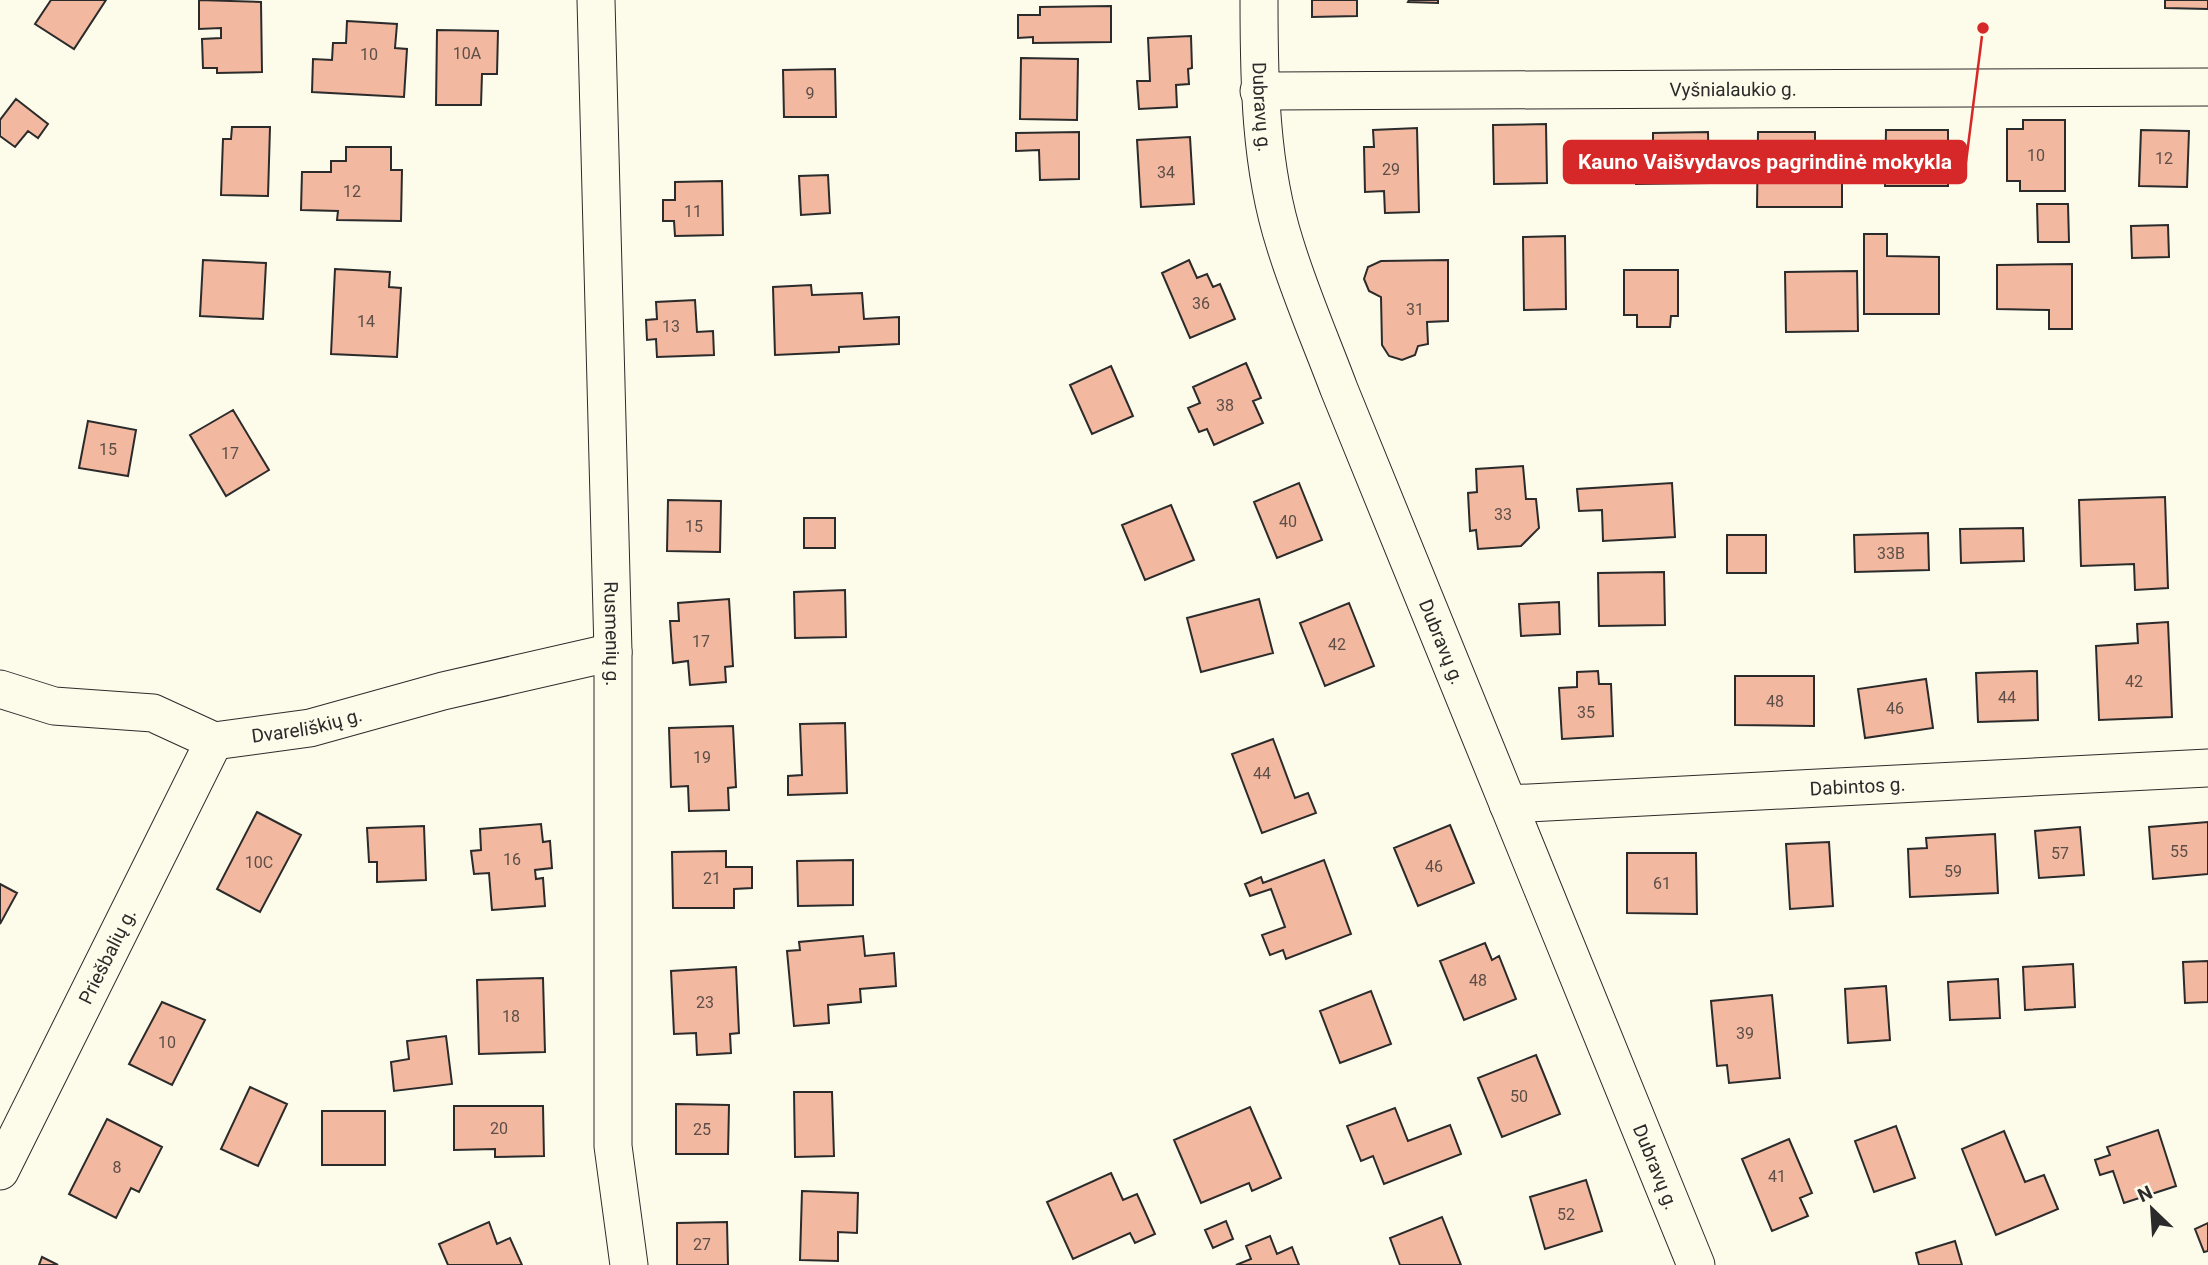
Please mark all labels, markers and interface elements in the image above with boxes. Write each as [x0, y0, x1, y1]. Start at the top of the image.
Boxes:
house number: 10A [453, 44, 482, 63]
house number: 10 [360, 45, 378, 64]
street label: Dubravų g. [1248, 62, 1277, 153]
street label: Vyšnialaukio g. [1669, 77, 1797, 101]
house number: 9 [806, 84, 815, 103]
callout: Kauno Vaišvydavos pagrindinė mokykla [1564, 141, 1966, 183]
house number: 10 [2027, 146, 2045, 165]
house number: 12 [2155, 149, 2173, 168]
text: Kauno Vaišvydavos pagrindinė mokykla [1578, 150, 1952, 174]
house number: 29 [1382, 160, 1400, 179]
house number: 34 [1157, 163, 1175, 182]
house number: 12 [343, 182, 361, 201]
house number: 11 [684, 202, 702, 221]
house number: 36 [1192, 294, 1210, 313]
house number: 31 [1406, 300, 1424, 319]
house number: 14 [357, 312, 375, 331]
house number: 13 [662, 317, 680, 336]
house number: 38 [1216, 396, 1234, 415]
house number: 15 [99, 440, 117, 459]
house number: 17 [221, 444, 239, 463]
house number: 33 [1494, 505, 1512, 524]
house number: 40 [1279, 512, 1297, 531]
house number: 15 [685, 517, 703, 536]
house number: 33B [1877, 544, 1905, 563]
street label: Rusmenių g. [600, 581, 625, 686]
street label: Dubravų g. [1414, 596, 1470, 688]
house number: 17 [692, 632, 710, 651]
house number: 42 [1328, 635, 1346, 654]
house number: 42 [2125, 672, 2143, 691]
house number: 44 [1998, 688, 2016, 707]
house number: 48 [1766, 692, 1784, 711]
house number: 46 [1886, 699, 1904, 718]
street label: Dvareliškių g. [250, 703, 365, 747]
house number: 35 [1577, 703, 1595, 722]
house number: 19 [693, 748, 711, 767]
house number: 44 [1253, 764, 1271, 783]
street label: Dabintos g. [1809, 772, 1906, 800]
house number: 55 [2170, 842, 2188, 861]
house number: 57 [2051, 844, 2069, 863]
house number: 16 [503, 850, 521, 869]
house number: 10C [245, 853, 273, 872]
house number: 46 [1425, 857, 1443, 876]
house number: 59 [1944, 862, 1962, 881]
house number: 21 [703, 869, 721, 888]
house number: 61 [1653, 874, 1671, 893]
street label: Priešbalių g. [73, 904, 140, 1008]
house number: 48 [1469, 971, 1487, 990]
house number: 23 [696, 993, 714, 1012]
house number: 18 [502, 1007, 520, 1026]
house number: 39 [1736, 1024, 1754, 1043]
house number: 10 [158, 1033, 176, 1052]
house number: 50 [1510, 1087, 1528, 1106]
house number: 20 [490, 1119, 508, 1138]
house number: 25 [693, 1120, 711, 1139]
street label: Dubravų g. [1628, 1121, 1684, 1213]
house number: 8 [113, 1158, 122, 1177]
house number: 41 [1768, 1167, 1786, 1186]
north arrow [2117, 1174, 2187, 1244]
text: N [2134, 1181, 2156, 1207]
house number: 52 [1557, 1205, 1575, 1224]
house number: 27 [693, 1235, 711, 1254]

